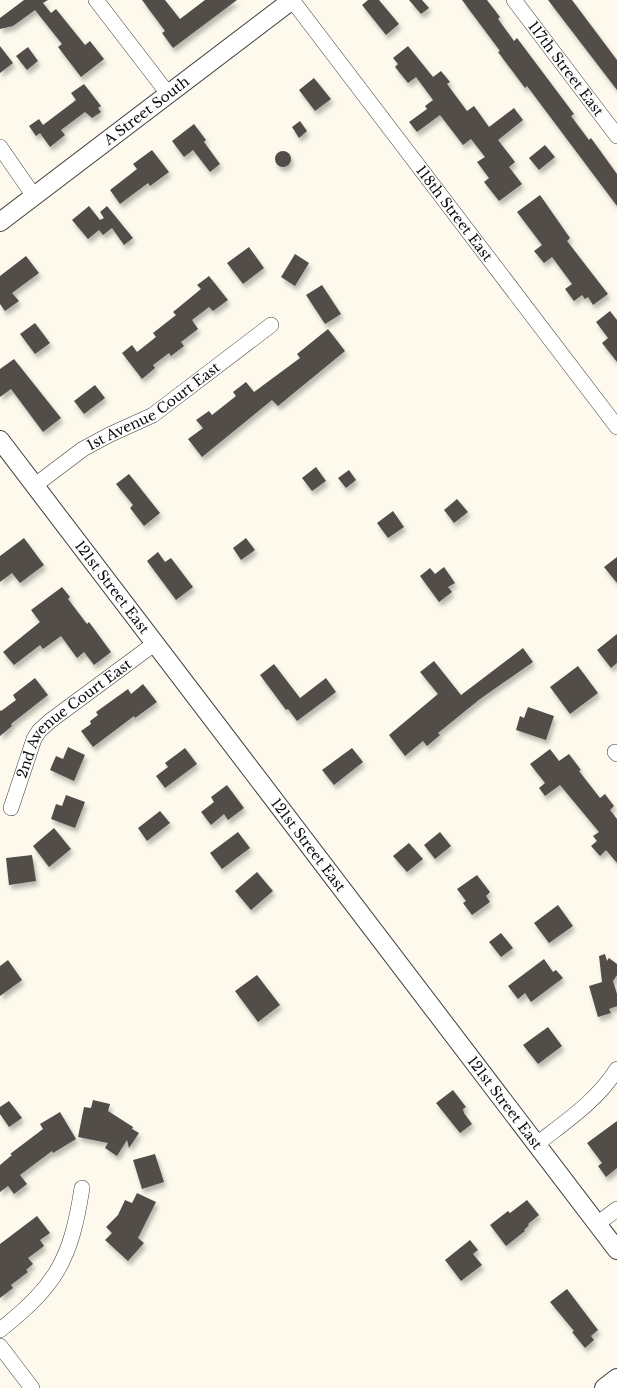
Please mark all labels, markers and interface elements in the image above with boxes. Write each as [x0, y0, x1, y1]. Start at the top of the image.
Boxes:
street label: 117th Street East [524, 18, 608, 120]
street label: A Street South [99, 72, 193, 150]
street label: 118th Street East [412, 162, 497, 265]
street label: 1st Avenue Court East [84, 358, 224, 454]
street label: 121st Street East [71, 537, 154, 638]
street label: 2nd Avenue Court East [13, 654, 135, 780]
street label: 121st Street East [267, 795, 350, 896]
street label: 121st Street East [463, 1052, 546, 1153]

